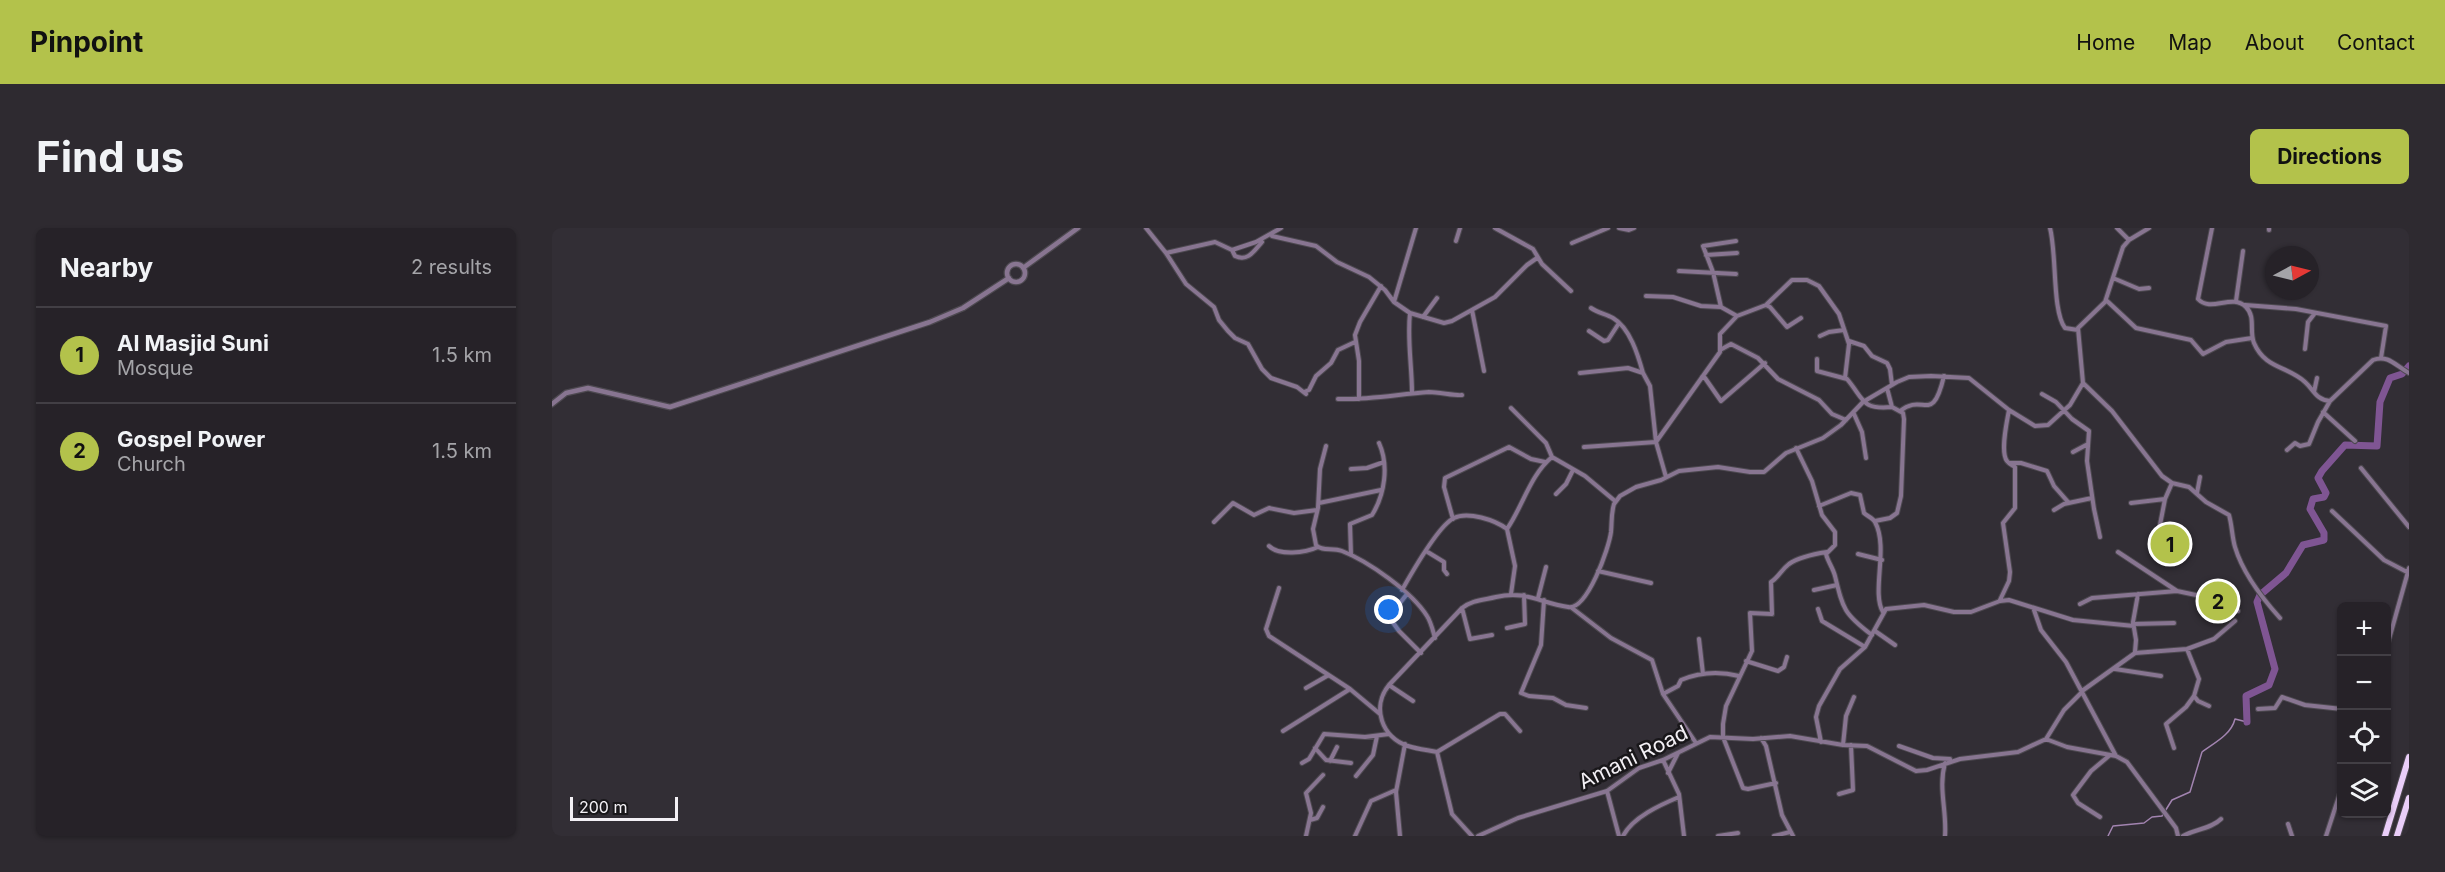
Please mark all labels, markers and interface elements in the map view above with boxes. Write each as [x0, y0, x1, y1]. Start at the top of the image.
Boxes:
text: Pinpoint [30, 25, 143, 59]
text: Home [2076, 30, 2135, 55]
text: Map [2168, 30, 2212, 55]
text: About [2245, 30, 2304, 55]
text: Contact [2337, 30, 2415, 55]
button: Directions [2250, 129, 2409, 184]
text: Find us [36, 131, 184, 182]
north arrow [2265, 246, 2319, 300]
text: Nearby [60, 252, 153, 283]
text: 2 results [411, 255, 492, 279]
text: Al Masjid Suni [117, 330, 269, 356]
text: 1 [75, 343, 84, 367]
text: 1.5 km [432, 343, 492, 367]
text: Mosque [117, 356, 193, 380]
text: Gospel Power [117, 426, 265, 452]
text: 2 [73, 439, 86, 463]
text: 1.5 km [432, 439, 492, 463]
text: Church [117, 452, 186, 476]
pin: 1 [2150, 522, 2190, 566]
pin: 2 [2198, 578, 2238, 623]
your location [1374, 595, 1403, 624]
map controls [2337, 602, 2391, 818]
button: + [2337, 602, 2391, 656]
button: − [2337, 656, 2391, 710]
button: locate [2337, 710, 2391, 764]
street label: Amani Road [1574, 720, 1692, 794]
button: layers [2337, 764, 2391, 818]
scale bar [570, 794, 678, 822]
text: 200 m [579, 797, 627, 817]

